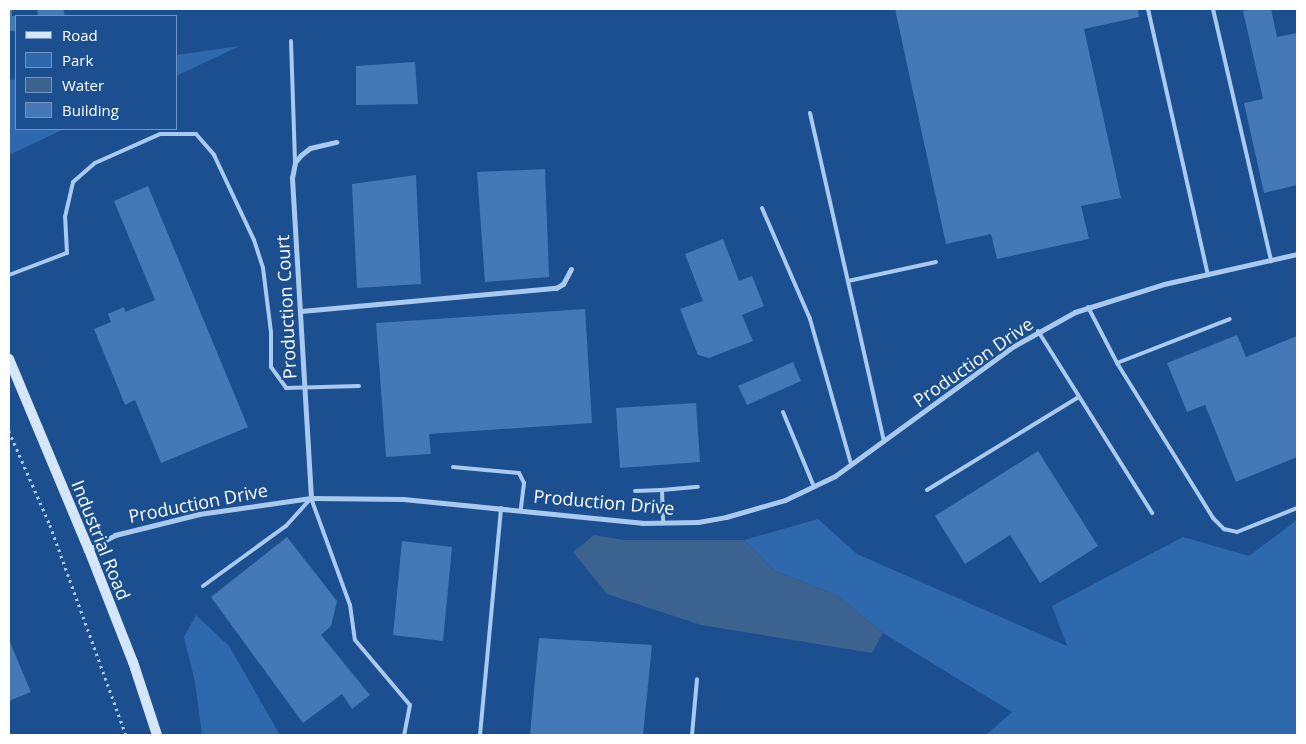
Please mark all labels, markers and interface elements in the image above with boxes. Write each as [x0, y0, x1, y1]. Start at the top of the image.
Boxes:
legend [15, 15, 178, 130]
text: Road [62, 25, 98, 45]
text: Park [62, 50, 93, 70]
text: Water [62, 75, 104, 95]
text: Building [62, 100, 119, 120]
street label: Production Court [271, 234, 301, 380]
street label: Production Drive [909, 313, 1037, 411]
street label: Industrial Road [67, 477, 135, 603]
street label: Production Drive [127, 479, 269, 527]
street label: Production Drive [533, 485, 675, 519]

